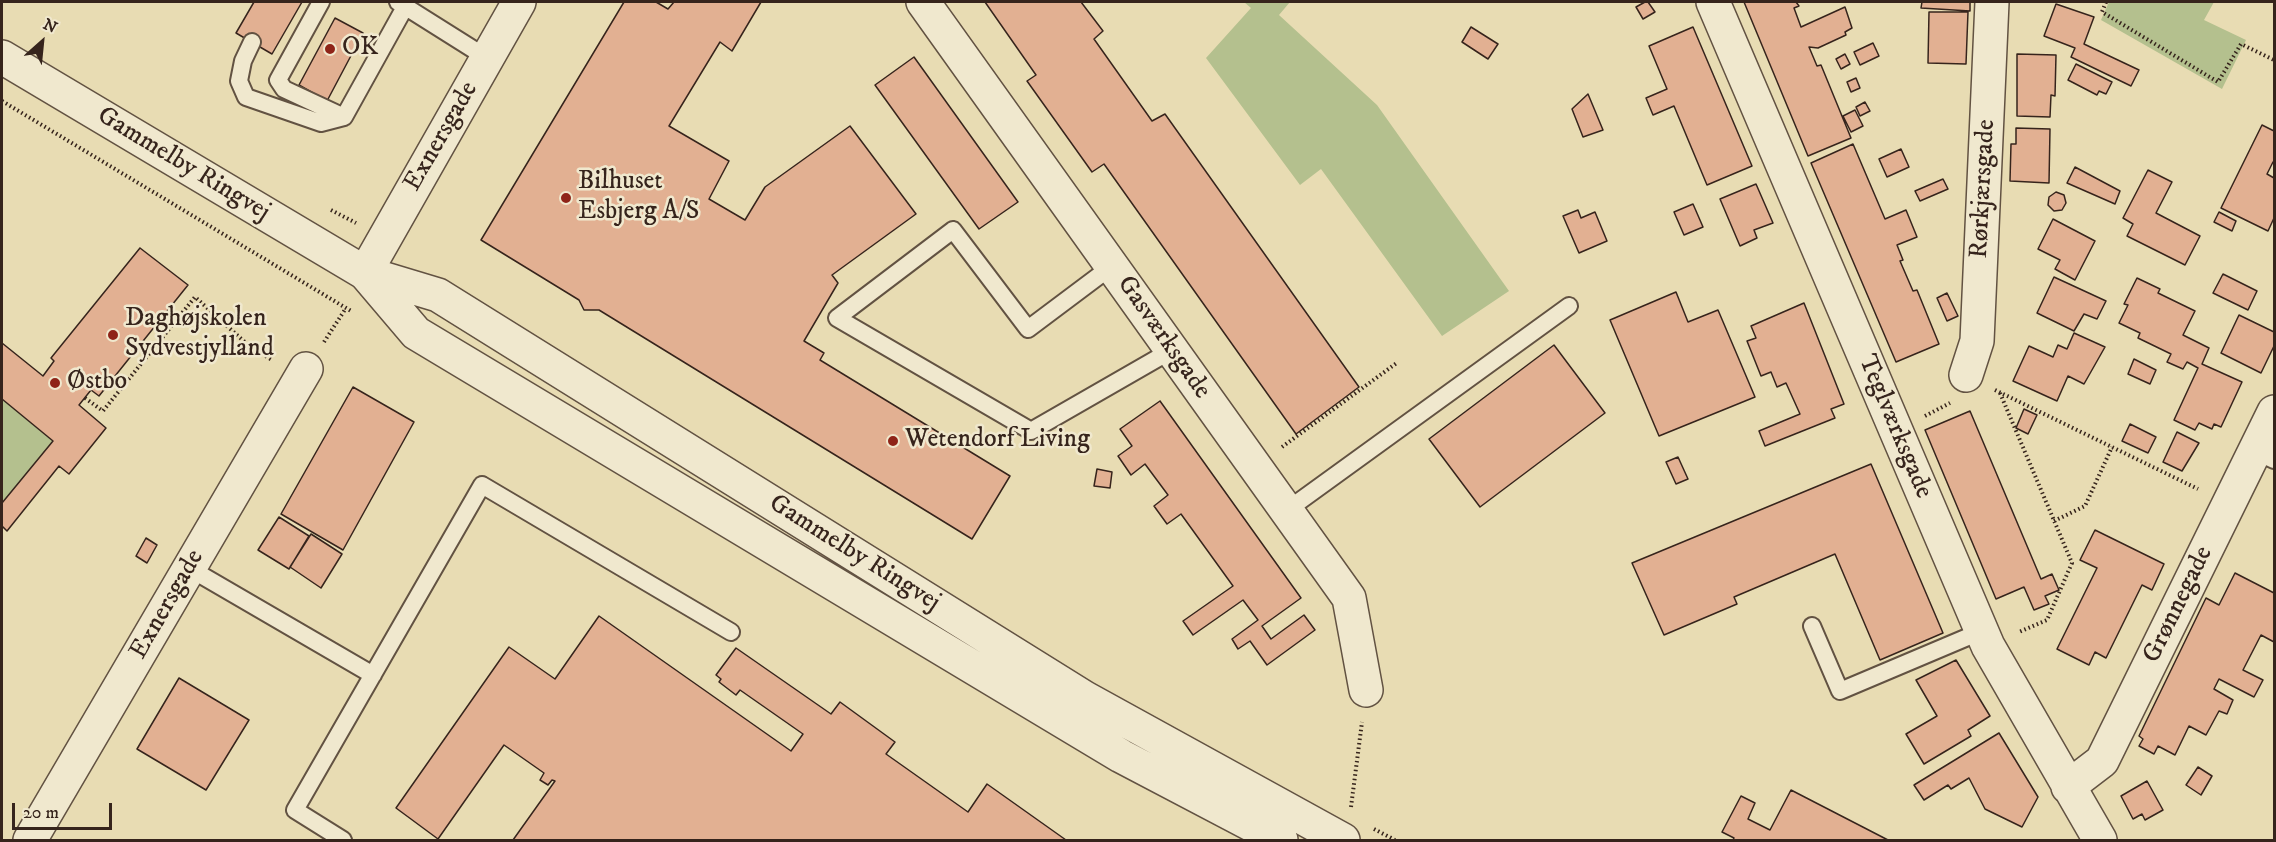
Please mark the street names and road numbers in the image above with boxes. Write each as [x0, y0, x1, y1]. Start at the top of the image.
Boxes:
street label: Exnersgade [398, 77, 486, 197]
street label: Gammelby Ringvej [91, 101, 275, 229]
street label: Rørkjærsgade [1965, 119, 2003, 259]
street label: Gasværksgade [1109, 271, 1217, 405]
street label: Teglværksgade [1850, 350, 1938, 504]
street label: Gammelby Ringvej [763, 489, 945, 619]
street label: Grønnegade [2137, 542, 2221, 668]
street label: Exnersgade [124, 545, 212, 665]

